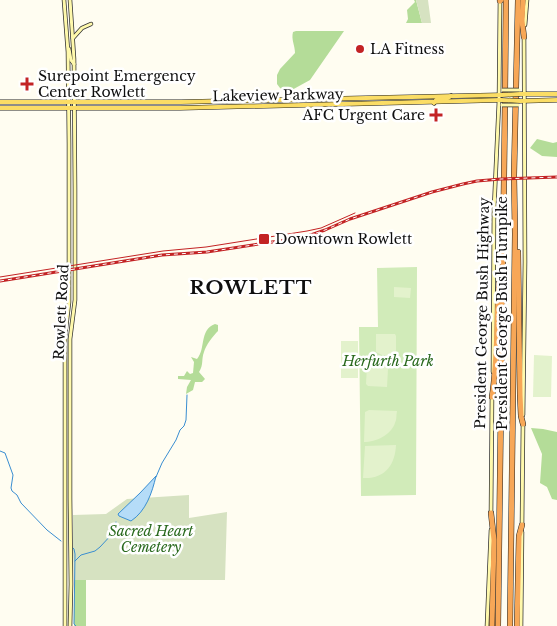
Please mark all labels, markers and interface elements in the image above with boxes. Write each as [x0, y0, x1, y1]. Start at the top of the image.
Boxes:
place label: LA Fitness [370, 40, 444, 58]
marker: LA Fitness [354, 43, 366, 55]
place label: Surepoint Emergency Center Rowlett [38, 67, 196, 101]
marker: Surepoint Emergency Center Rowlett [20, 77, 34, 91]
street label: Lakeview Parkway [212, 85, 344, 105]
place label: AFC Urgent Care [301, 106, 425, 124]
marker: AFC Urgent Care [429, 108, 443, 122]
street label: President George Bush Turnpike [493, 196, 511, 430]
street label: President George Bush Highway [471, 197, 493, 429]
place label: Downtown Rowlett [275, 230, 413, 248]
marker: Downtown Rowlett [257, 232, 271, 246]
street label: Rowlett Road [49, 263, 73, 360]
district label: ROWLETT [189, 276, 313, 299]
park label: Herfurth Park [341, 352, 434, 370]
park label: Sacred Heart Cemetery [109, 522, 194, 556]

